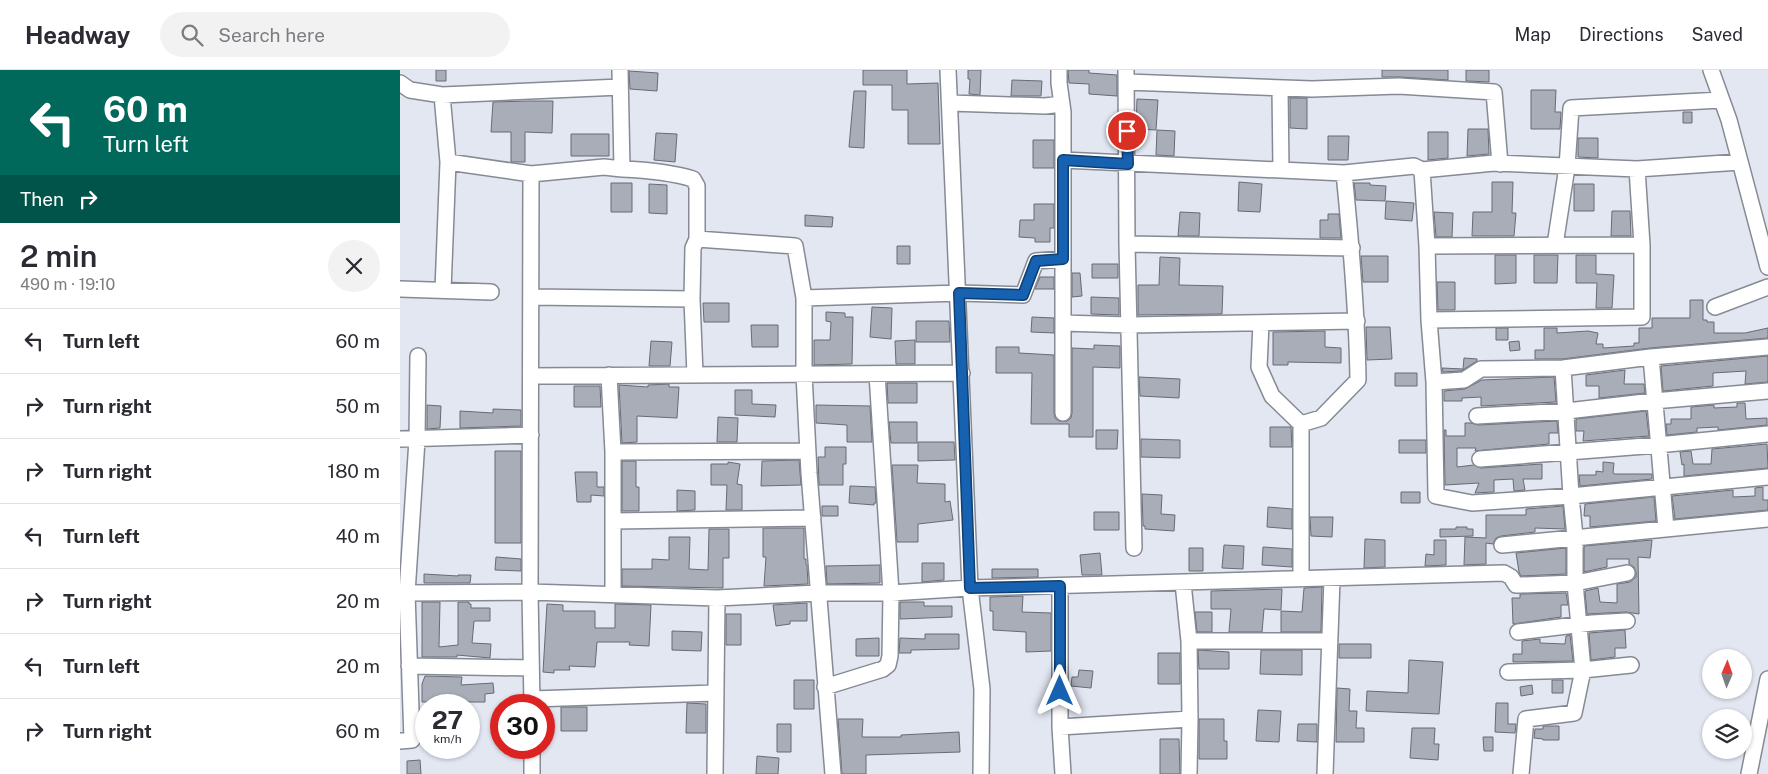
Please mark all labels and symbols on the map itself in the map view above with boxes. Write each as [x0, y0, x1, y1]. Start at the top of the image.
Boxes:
pin [1106, 110, 1148, 152]
north arrow [1702, 649, 1752, 699]
position arrow [1033, 664, 1085, 716]
speed limit sign: 30 [490, 694, 555, 759]

